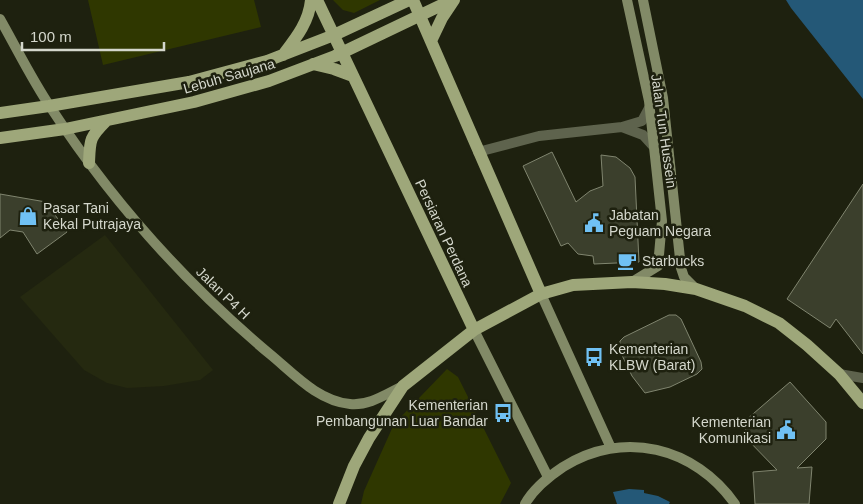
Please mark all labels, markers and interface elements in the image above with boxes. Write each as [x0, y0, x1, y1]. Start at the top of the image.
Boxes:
scale bar [22, 20, 165, 52]
text: 100 m [30, 28, 72, 45]
street label: Lebuh Saujana [182, 55, 277, 97]
street label: Jalan Tun Hussein [648, 73, 680, 189]
street label: Persiaran Perdana [412, 177, 476, 289]
place label: Pasar Tani Kekal Putrajaya [43, 200, 141, 232]
shop icon: Pasar Tani Kekal Putrajaya [17, 205, 39, 227]
place label: Jabatan Peguam Negara [609, 207, 711, 239]
public building icon: Jabatan Peguam Negara [583, 212, 605, 234]
cafe icon: Starbucks [616, 250, 638, 272]
place label: Starbucks [642, 253, 704, 269]
street label: Jalan P4 H [193, 263, 253, 323]
place label: Kementerian KLBW (Barat) [609, 341, 695, 373]
bus stop icon: Kementerian KLBW (Barat) [583, 346, 605, 368]
place label: Kementerian Pembangunan Luar Bandar [316, 397, 488, 429]
bus stop icon: Kementerian Pembangunan Luar Bandar [492, 402, 514, 424]
place label: Kementerian Komunikasi [692, 414, 771, 446]
public building icon: Kementerian Komunikasi [775, 419, 797, 441]

